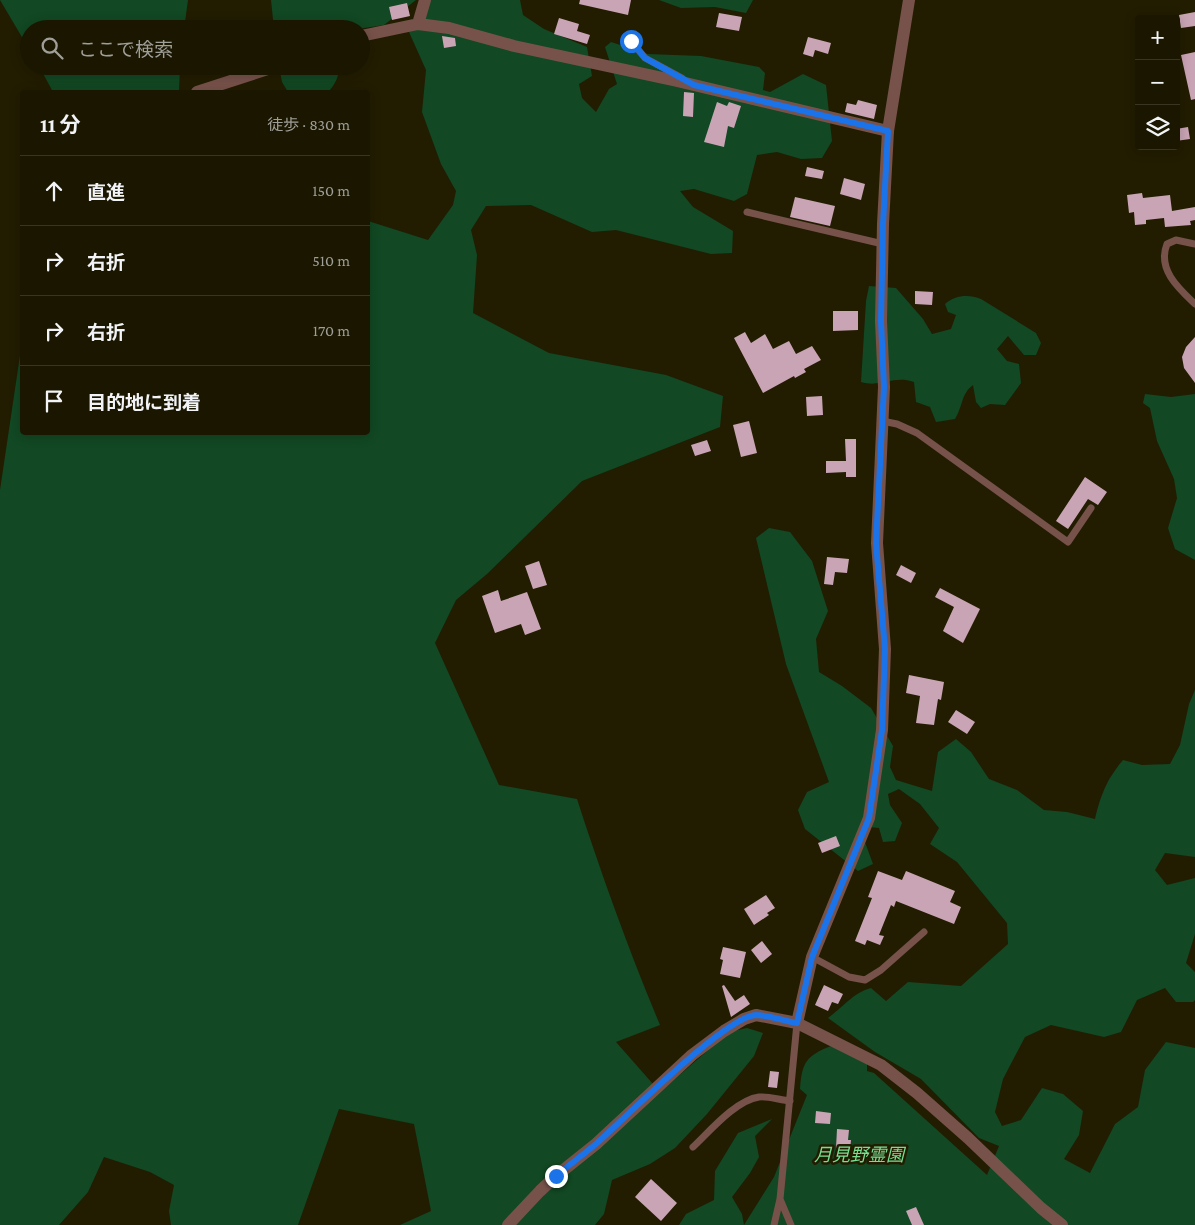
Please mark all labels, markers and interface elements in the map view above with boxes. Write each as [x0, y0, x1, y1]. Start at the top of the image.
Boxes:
map controls [1135, 15, 1180, 150]
button: + [1135, 15, 1180, 60]
search box [20, 20, 370, 75]
route start [620, 30, 643, 53]
icon: search [38, 34, 66, 62]
text: ここで検索 [78, 39, 173, 60]
button: − [1135, 60, 1180, 105]
button: layers [1135, 105, 1180, 150]
text: 11 分 [40, 113, 81, 137]
text: 徒歩 · 830 m [267, 116, 350, 133]
icon: ahead [40, 177, 68, 205]
text: 直進 [87, 182, 125, 203]
text: 150 m [312, 182, 350, 199]
icon: right [40, 247, 68, 275]
text: 右折 [87, 252, 125, 273]
text: 510 m [312, 252, 350, 269]
icon: right [40, 317, 68, 345]
text: 右折 [87, 322, 125, 343]
text: 170 m [313, 322, 350, 339]
icon: arrive [40, 387, 68, 415]
text: 目的地に到着 [87, 392, 201, 413]
park label: 月見野霊園 [814, 1145, 907, 1165]
route end [545, 1165, 568, 1188]

